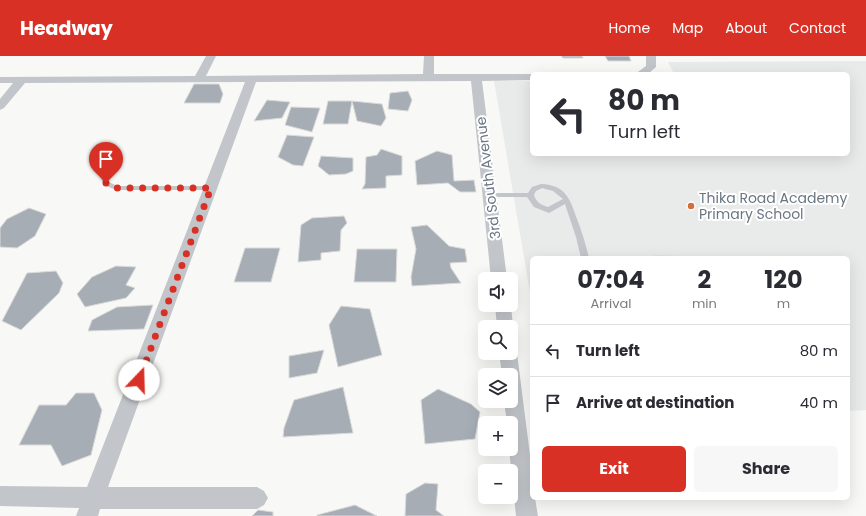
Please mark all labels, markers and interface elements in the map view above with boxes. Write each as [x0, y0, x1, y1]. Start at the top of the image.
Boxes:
text: Headway [20, 15, 113, 42]
text: Home [608, 18, 650, 38]
text: Map [672, 18, 703, 38]
text: About [725, 18, 767, 38]
text: Contact [789, 18, 846, 38]
text: 80 m [608, 81, 680, 120]
icon: left [542, 88, 594, 140]
street label: 3rd South Avenue [471, 115, 505, 240]
text: Turn left [608, 119, 680, 144]
pin [89, 142, 123, 183]
icon: arrive [95, 148, 117, 170]
place label: Thika Road Academy Primary School [699, 188, 847, 224]
marker: Thika Road Academy Primary School [686, 201, 696, 211]
text: 07:04 [577, 263, 645, 296]
text: 2 [698, 263, 711, 296]
text: 120 [764, 263, 803, 296]
map controls [478, 272, 518, 504]
button: sound [478, 272, 518, 312]
text: Arrival [590, 294, 631, 313]
text: min [692, 294, 717, 313]
text: m [777, 294, 790, 313]
button: search [478, 320, 518, 360]
icon: left [542, 340, 564, 362]
text: Turn left [576, 340, 640, 361]
text: 80 m [800, 340, 838, 361]
position arrow [118, 359, 160, 401]
button: layers [478, 368, 518, 408]
icon: arrive [542, 392, 564, 414]
text: Arrive at destination [576, 392, 734, 413]
text: 40 m [800, 392, 838, 413]
button: + [478, 416, 518, 456]
button: Exit [542, 446, 686, 492]
button: Share [694, 446, 838, 492]
button: − [478, 464, 518, 504]

